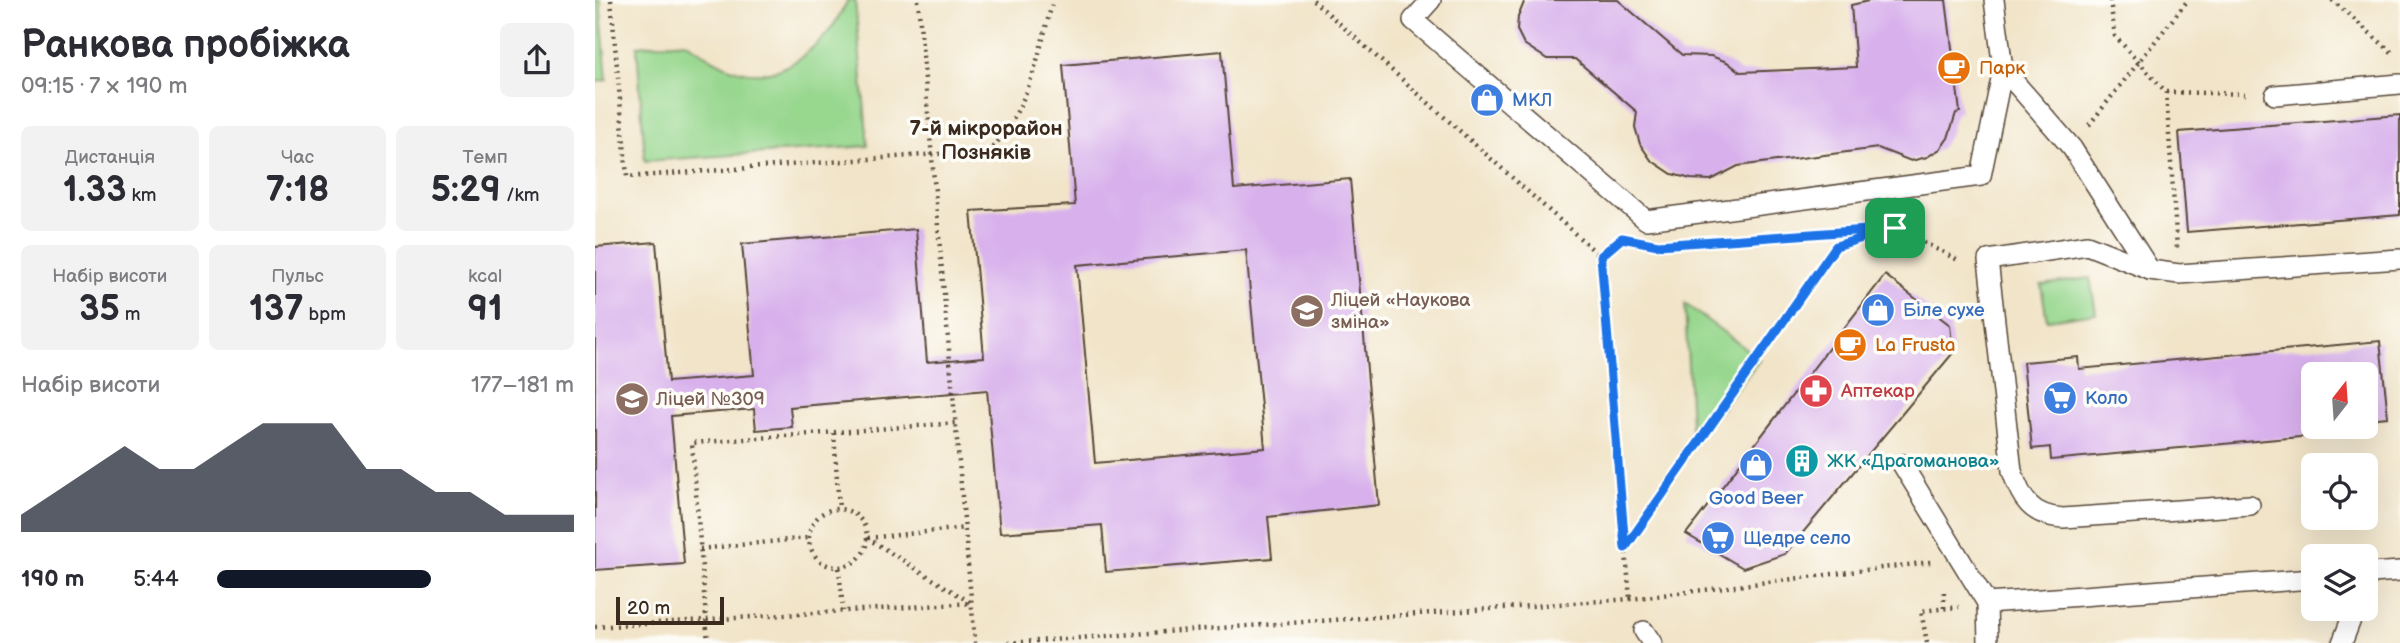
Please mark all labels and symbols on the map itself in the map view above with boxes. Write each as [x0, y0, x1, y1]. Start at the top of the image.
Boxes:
cafe icon: Парк [1935, 49, 1973, 87]
place label: Парк [1979, 57, 2025, 80]
shop icon: МКЛ [1468, 81, 1506, 119]
place label: МКЛ [1512, 89, 1552, 112]
district label: 7-й мікрорайон Позняків [910, 116, 1062, 165]
pin [1865, 198, 1925, 258]
place label: Ліцей «Наукова зміна» [1330, 289, 1471, 334]
shop icon: Біле сухе [1859, 291, 1897, 329]
school or university icon: Ліцей «Наукова зміна» [1288, 292, 1326, 330]
place label: Біле сухе [1903, 299, 1985, 322]
cafe icon: La Frusta [1831, 326, 1869, 364]
place label: La Frusta [1875, 334, 1955, 357]
north arrow [2301, 362, 2378, 439]
pharmacy icon: Аптекар [1797, 372, 1835, 410]
supermarket icon: Коло [2041, 379, 2079, 417]
school or university icon: Ліцей №309 [613, 380, 651, 418]
place label: Аптекар [1840, 380, 1915, 403]
place label: Коло [2085, 387, 2128, 410]
place label: Ліцей №309 [655, 388, 765, 411]
building icon: ЖК «Драгоманова» [1783, 442, 1821, 480]
shop icon: Good Beer [1737, 446, 1775, 484]
place label: ЖК «Драгоманова» [1827, 450, 2000, 473]
place label: Good Beer [1709, 487, 1804, 510]
supermarket icon: Щедре село [1699, 519, 1737, 557]
place label: Щедре село [1743, 527, 1851, 550]
scale bar [616, 594, 725, 626]

